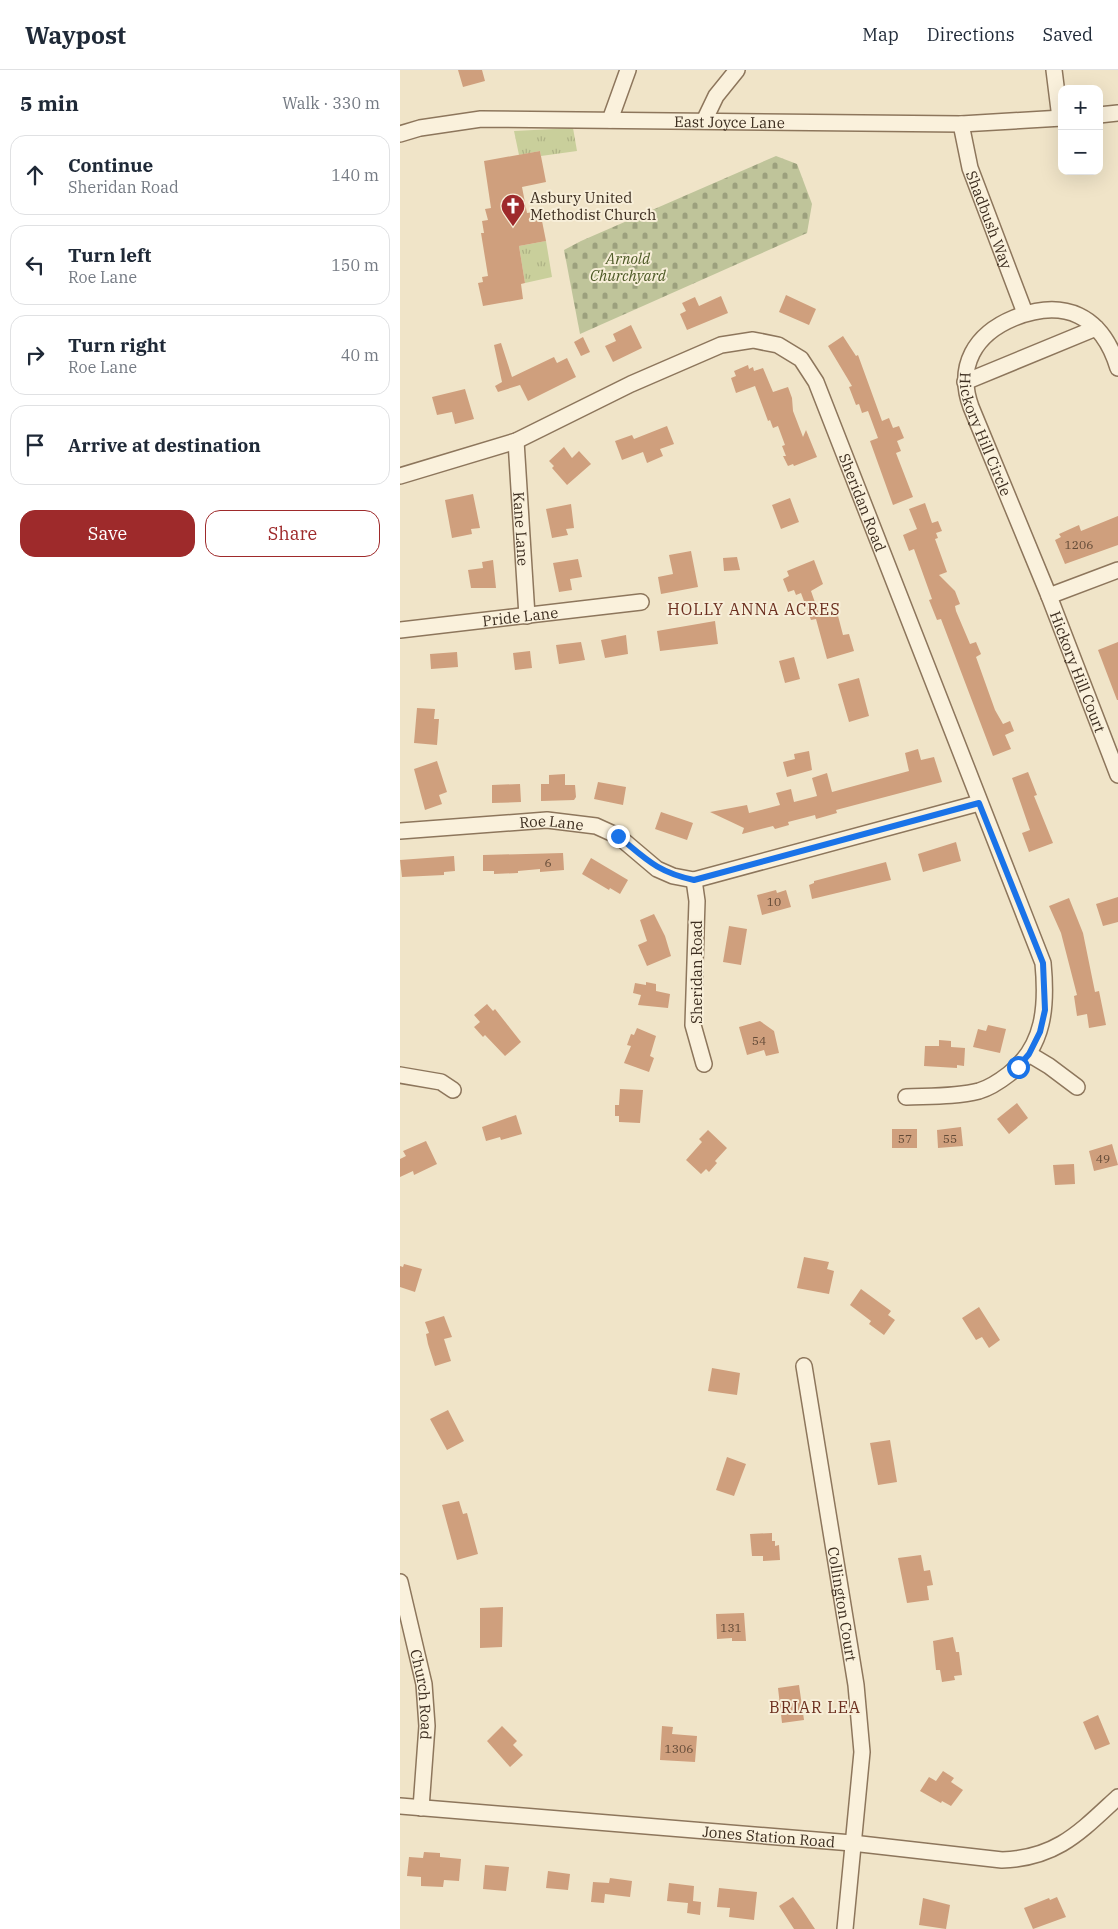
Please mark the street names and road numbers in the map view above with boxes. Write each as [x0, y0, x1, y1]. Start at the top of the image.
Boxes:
street label: East Joyce Lane [674, 112, 785, 132]
street label: Shadbush Way [962, 168, 1017, 271]
street label: Hickory Hill Circle [956, 372, 1016, 499]
street label: Sheridan Road [835, 450, 891, 554]
street label: Kane Lane [510, 491, 533, 567]
street label: Pride Lane [481, 602, 559, 630]
street label: Hickory Hill Court [1046, 608, 1110, 735]
street label: Roe Lane [519, 810, 585, 834]
street label: Sheridan Road [687, 920, 706, 1024]
street label: Collington Court [824, 1545, 861, 1663]
street label: Church Road [407, 1647, 437, 1741]
street label: Jones Station Road [702, 1821, 836, 1851]

